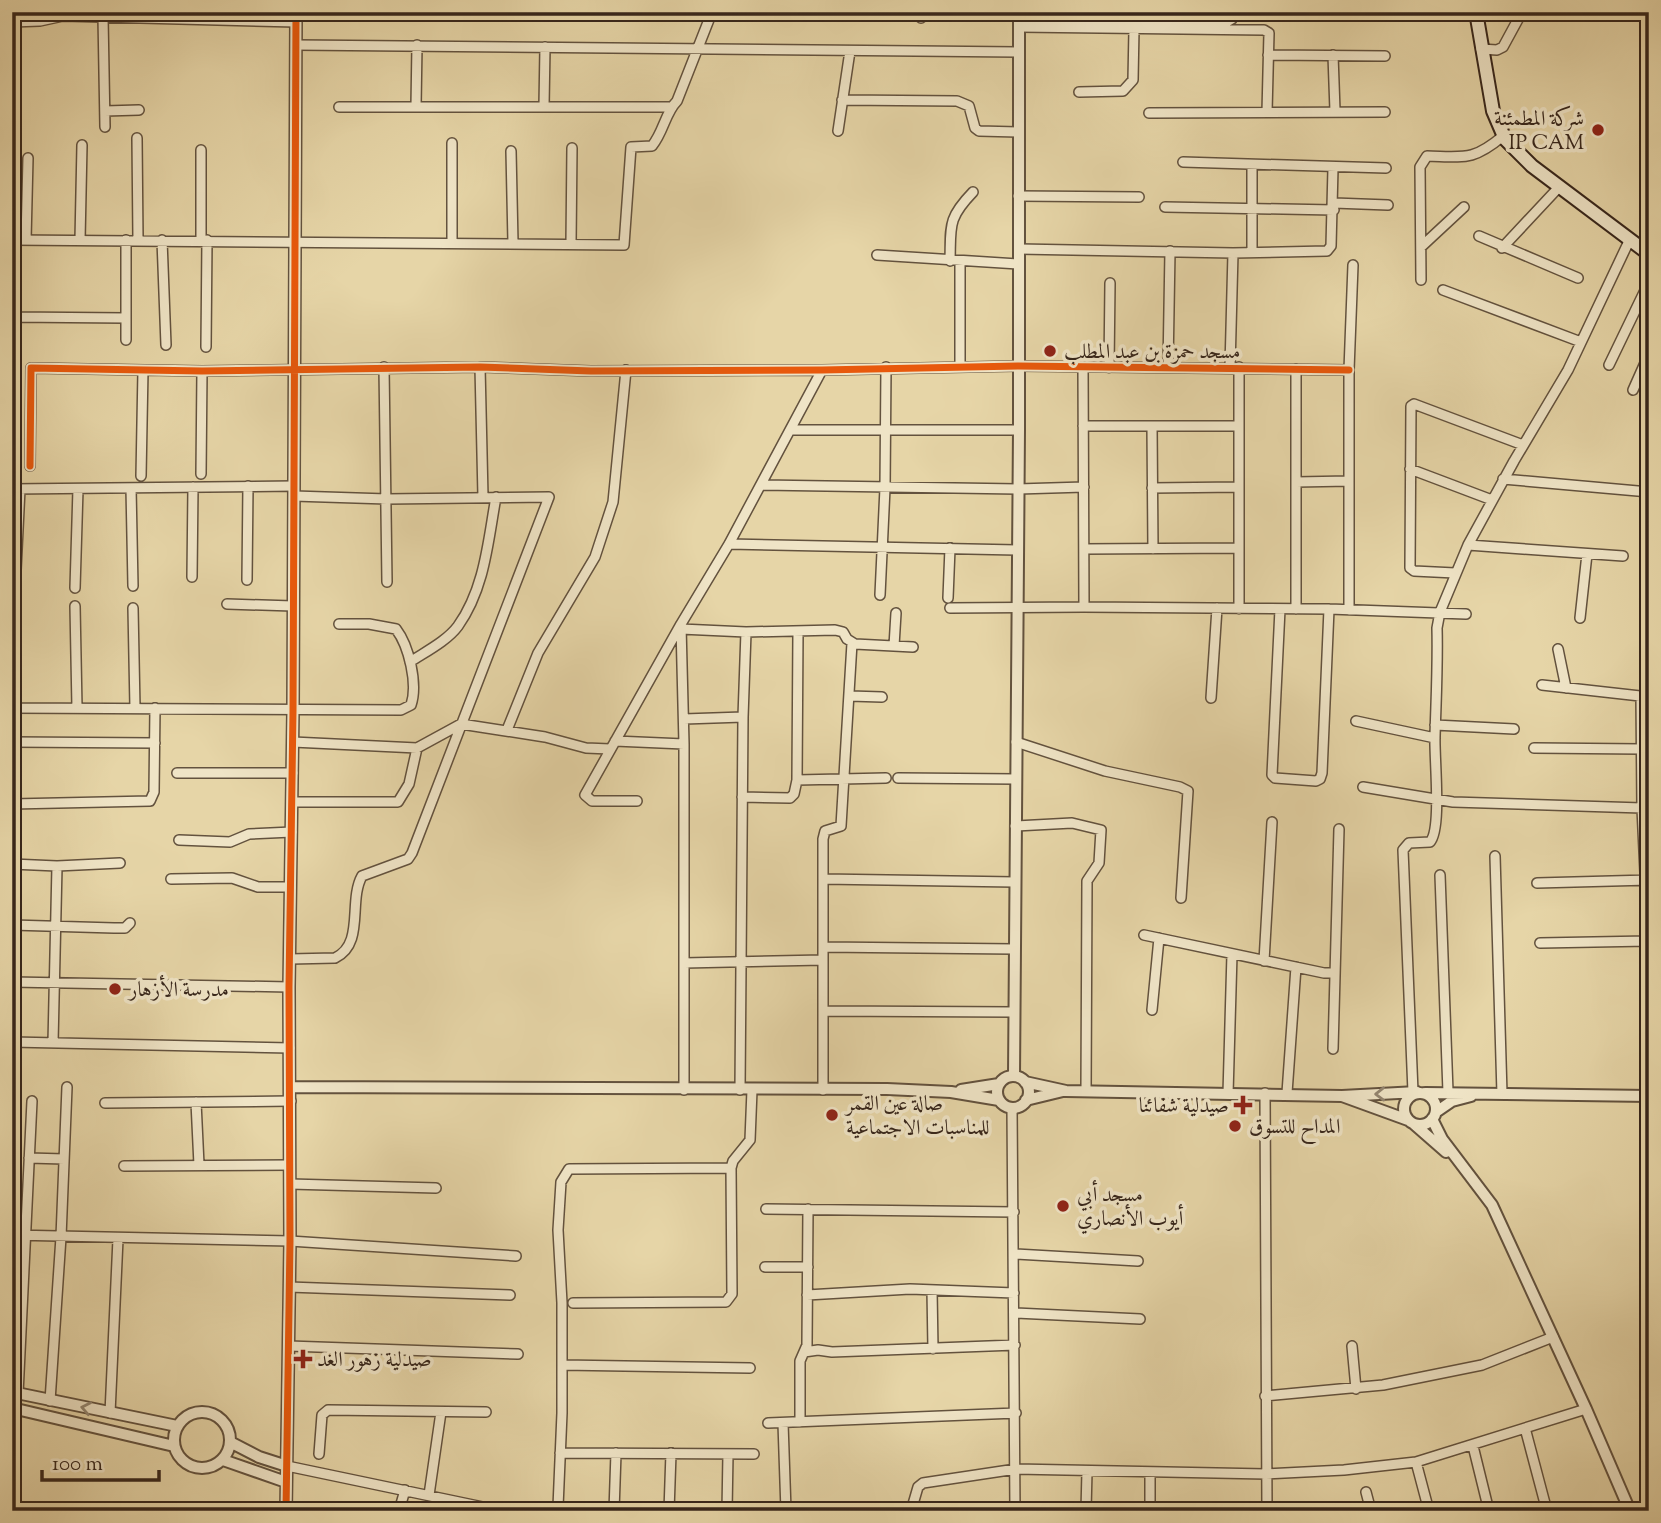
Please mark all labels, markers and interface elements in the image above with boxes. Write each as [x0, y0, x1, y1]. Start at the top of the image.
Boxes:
place label: شركة المطمئنة IP CAM [1494, 105, 1584, 159]
marker: شركة المطمئنة IP CAM [1590, 122, 1606, 138]
place label: مسجد حمزة بن عبد المطلب [1064, 338, 1240, 368]
marker: مسجد حمزة بن عبد المطلب [1042, 343, 1058, 359]
place label: مدرسة الأزهار [127, 974, 229, 1006]
marker: مدرسة الأزهار [107, 981, 123, 997]
one-way arrow [1374, 1086, 1385, 1101]
place label: صالة عين القمر للمناسبات الاجتماعية [844, 1090, 990, 1144]
place label: صيدلية شفائنا [1139, 1092, 1229, 1122]
marker: صيدلية شفائنا [1235, 1097, 1251, 1113]
marker: صالة عين القمر للمناسبات الاجتماعية [824, 1107, 840, 1123]
place label: المداح للتسوق [1249, 1113, 1341, 1145]
marker: المداح للتسوق [1227, 1118, 1243, 1134]
place label: مسجد أبي أيوب الأنصاري [1077, 1179, 1184, 1235]
marker: مسجد أبي أيوب الأنصاري [1055, 1198, 1071, 1214]
place label: صيدلية زهور الغد [317, 1346, 432, 1376]
marker: صيدلية زهور الغد [295, 1351, 311, 1367]
one-way arrow [80, 1401, 92, 1416]
scale bar [42, 1439, 159, 1483]
text: 100 m [52, 1450, 103, 1480]

